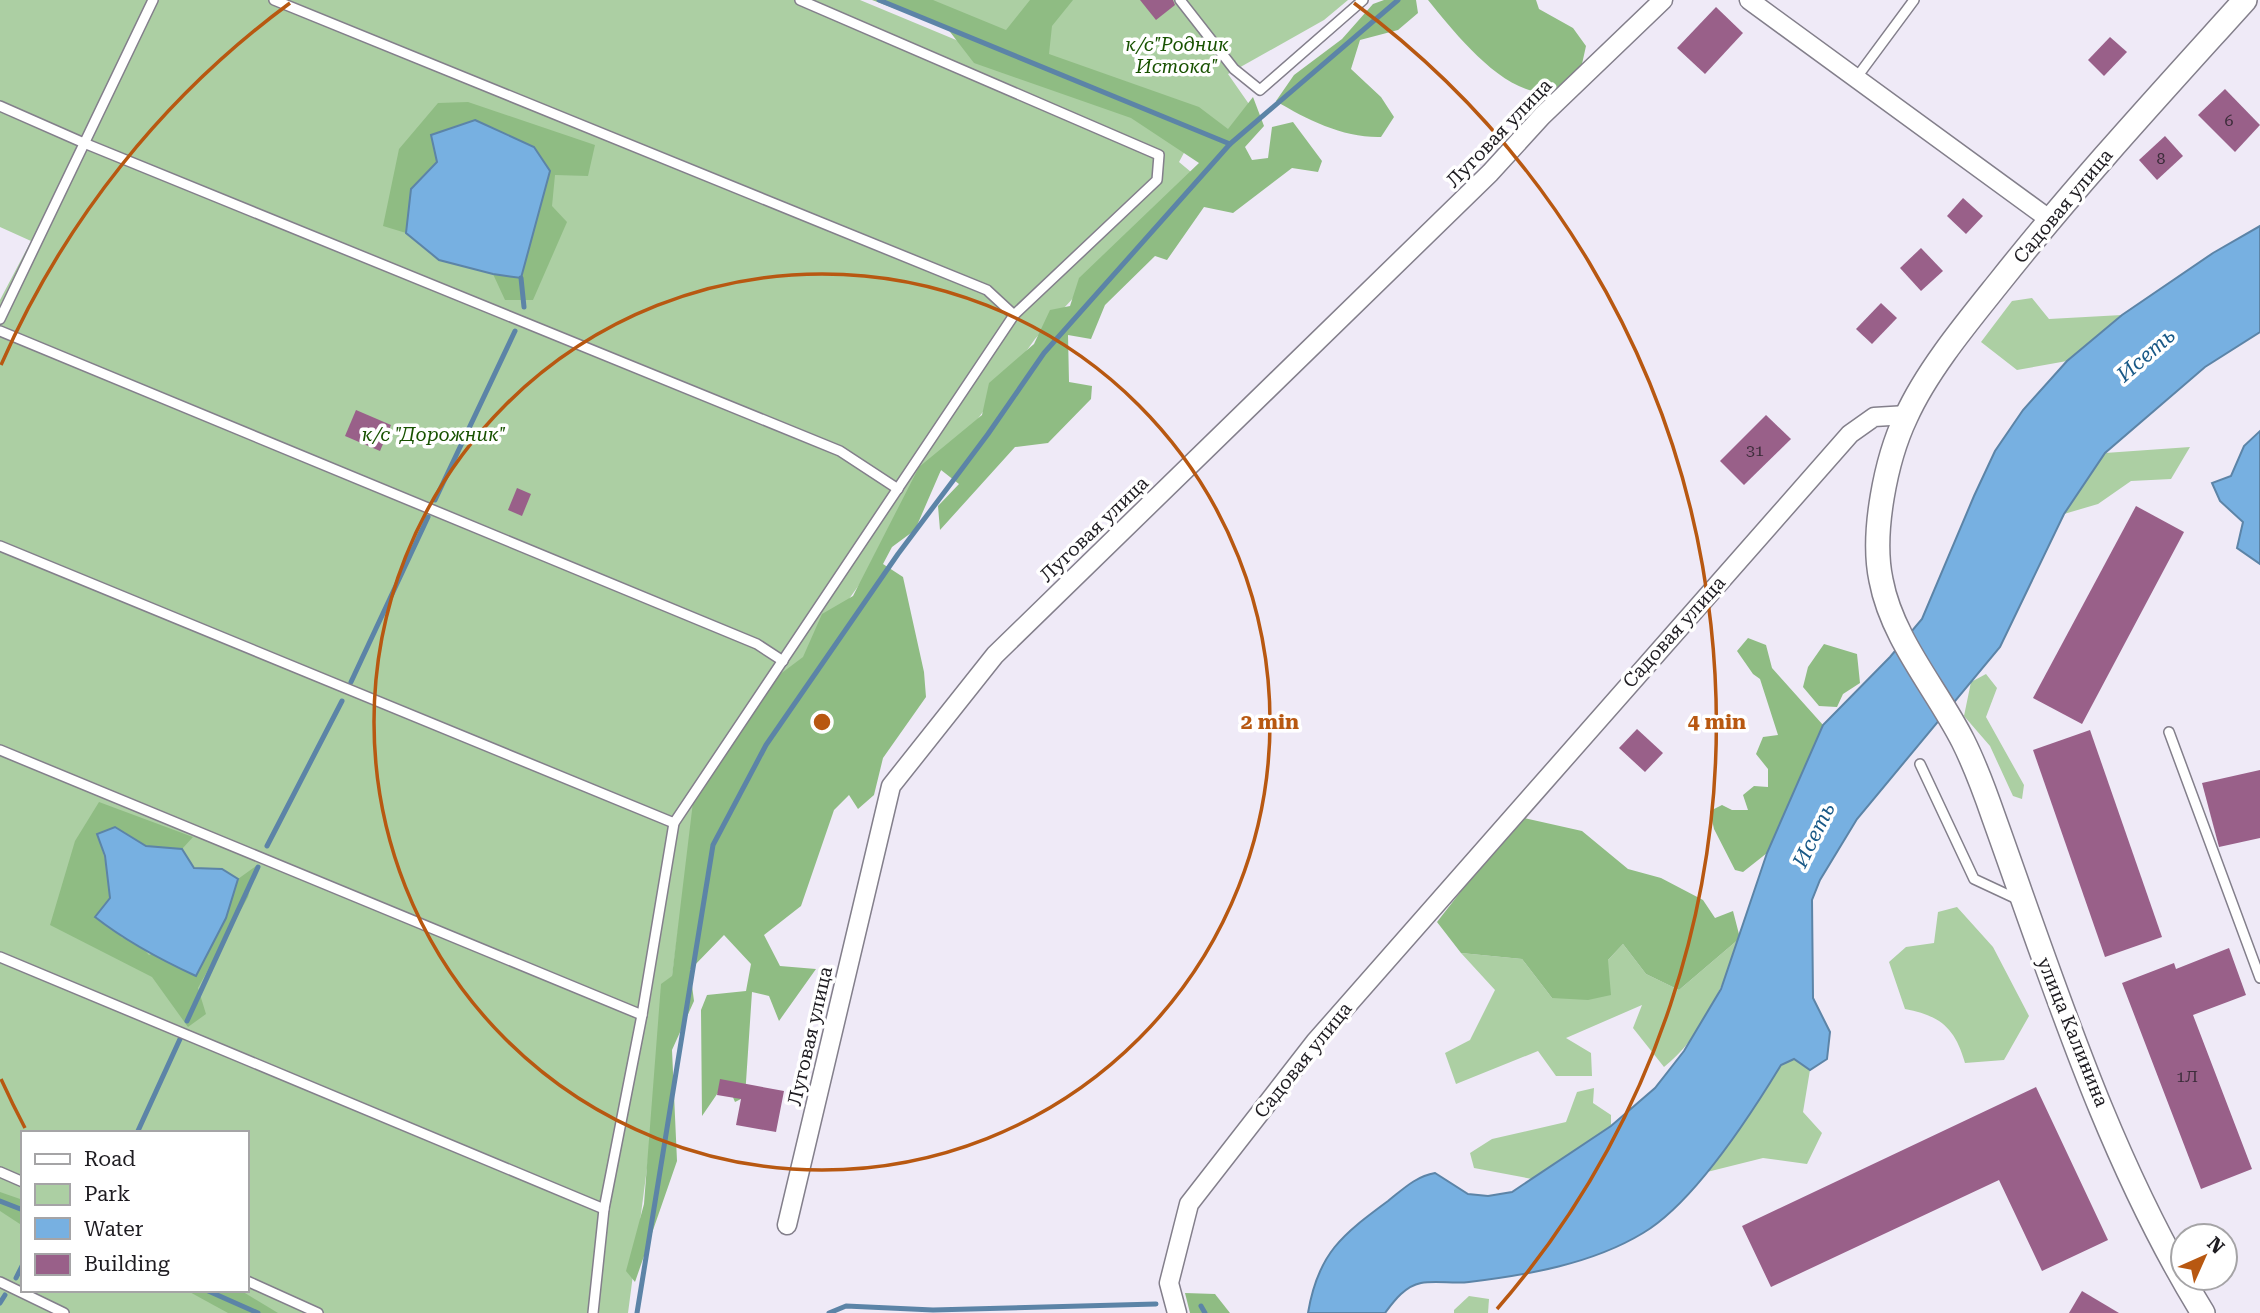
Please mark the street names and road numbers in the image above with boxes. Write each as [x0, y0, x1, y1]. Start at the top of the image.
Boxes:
street label: Луговая улица [1441, 73, 1557, 192]
street label: Садовая улица [2008, 144, 2118, 268]
street label: Луговая улица [1035, 471, 1154, 587]
street label: Садовая улица [1618, 571, 1731, 693]
street label: улица Калинина [2032, 954, 2114, 1111]
street label: Луговая улица [783, 964, 837, 1108]
street label: Садовая улица [1249, 997, 1357, 1123]

